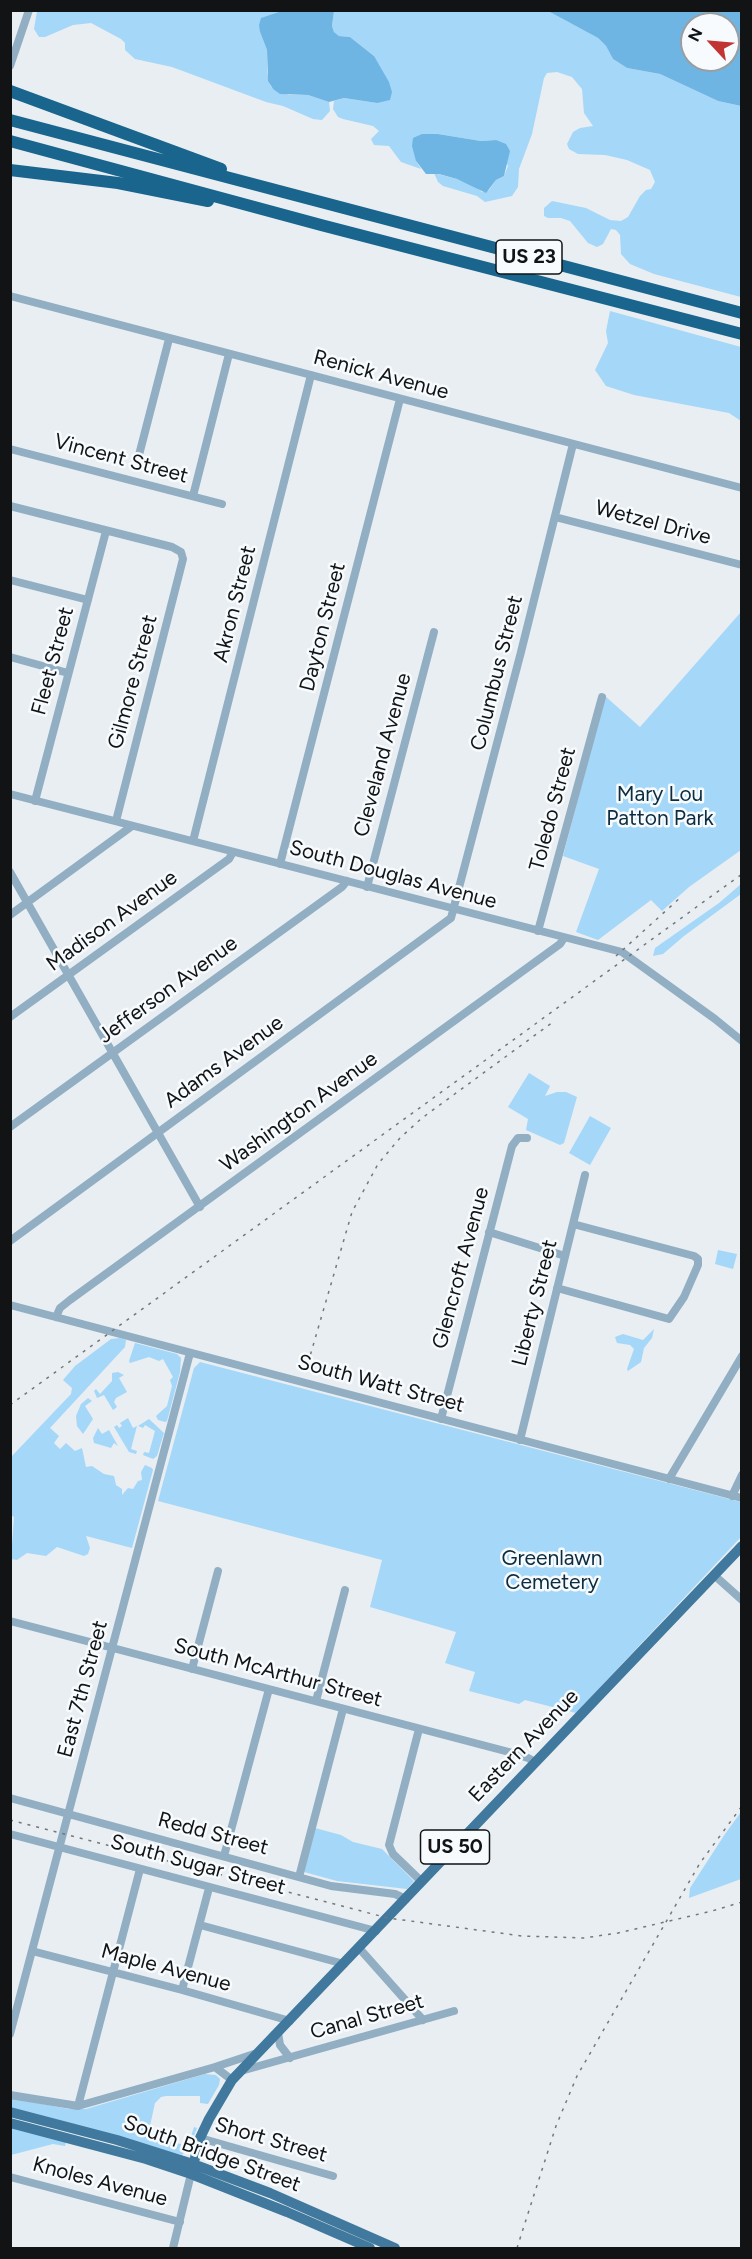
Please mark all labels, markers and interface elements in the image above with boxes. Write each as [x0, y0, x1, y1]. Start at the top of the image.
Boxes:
north arrow [680, 12, 740, 72]
text: N [684, 25, 706, 44]
road number: US 23 [496, 240, 562, 274]
street label: Renick Avenue [311, 345, 451, 405]
street label: Vincent Street [51, 429, 191, 489]
street label: Wetzel Drive [592, 495, 714, 551]
street label: Akron Street [208, 543, 262, 665]
street label: Dayton Street [295, 560, 351, 694]
street label: Columbus Street [466, 593, 528, 753]
street label: Fleet Street [26, 604, 80, 718]
street label: Gilmore Street [103, 612, 163, 752]
street label: Cleveland Avenue [349, 670, 417, 840]
street label: Toledo Street [524, 744, 582, 874]
park label: Mary Lou Patton Park [606, 782, 714, 832]
street label: South Douglas Avenue [287, 835, 499, 915]
street label: Madison Avenue [42, 865, 182, 977]
street label: Jefferson Avenue [93, 931, 243, 1049]
street label: Adams Avenue [160, 1010, 288, 1114]
street label: Washington Avenue [215, 1046, 383, 1178]
street label: Glencroft Avenue [427, 1184, 495, 1352]
street label: Liberty Street [507, 1237, 563, 1369]
street label: South Watt Street [295, 1350, 467, 1418]
park label: Greenlawn Cemetery [501, 1546, 603, 1596]
street label: East 7th Street [53, 1618, 113, 1760]
street label: South McArthur Street [171, 1633, 385, 1713]
street label: Eastern Avenue [464, 1684, 584, 1808]
street label: Redd Street [155, 1807, 271, 1861]
street label: South Sugar Street [108, 1829, 288, 1901]
road number: US 50 [420, 1830, 490, 1864]
street label: Maple Avenue [98, 1939, 234, 1997]
street label: Canal Street [307, 1989, 427, 2045]
street label: South Bridge Street [120, 2110, 304, 2198]
street label: Short Street [212, 2112, 330, 2168]
street label: Knoles Avenue [30, 2152, 170, 2212]

